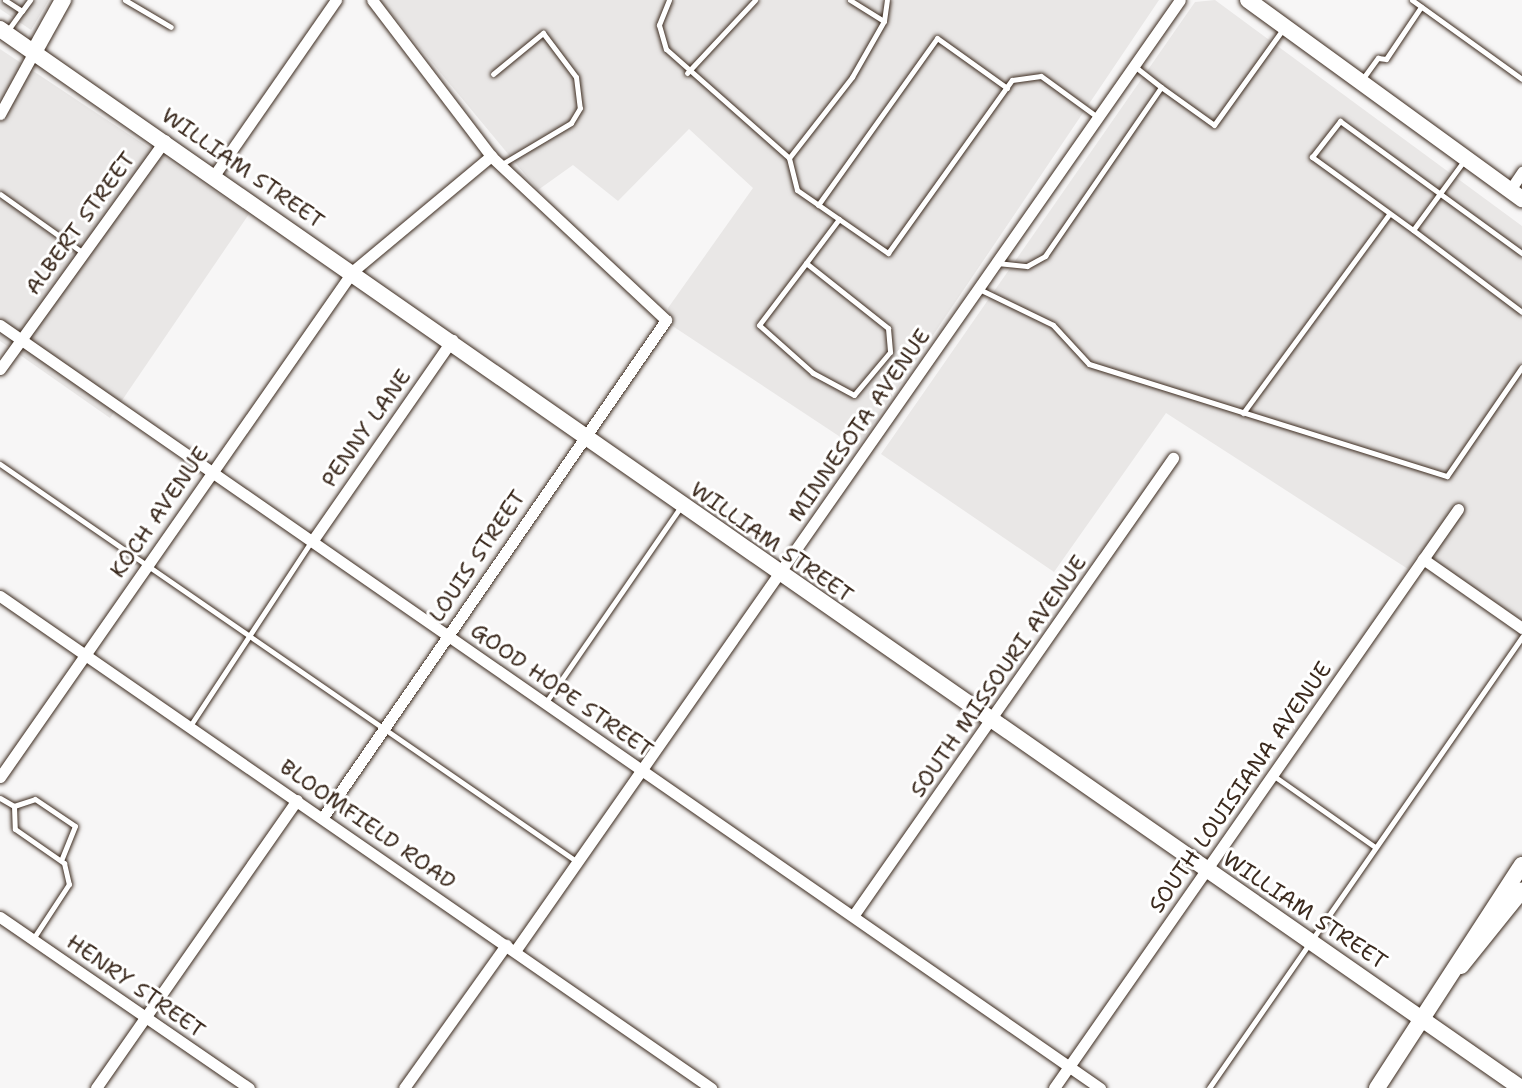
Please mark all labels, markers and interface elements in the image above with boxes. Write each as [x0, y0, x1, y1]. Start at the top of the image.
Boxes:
street label: WILLIAM STREET [156, 102, 330, 234]
street label: ALBERT STREET [19, 146, 141, 300]
street label: MINNESOTA AVENUE [782, 323, 936, 527]
street label: PENNY LANE [316, 364, 416, 492]
street label: KOCH AVENUE [104, 441, 214, 583]
street label: WILLIAM STREET [685, 476, 859, 608]
street label: LOUIS STREET [423, 485, 531, 627]
street label: SOUTH MISSOURI AVENUE [904, 550, 1092, 802]
street label: GOOD HOPE STREET [466, 617, 658, 763]
street label: SOUTH LOUISIANA AVENUE [1143, 657, 1337, 917]
street label: BLOOMFIELD ROAD [275, 753, 461, 895]
street label: WILLIAM STREET [1218, 845, 1392, 975]
street label: HENRY STREET [62, 928, 210, 1044]

